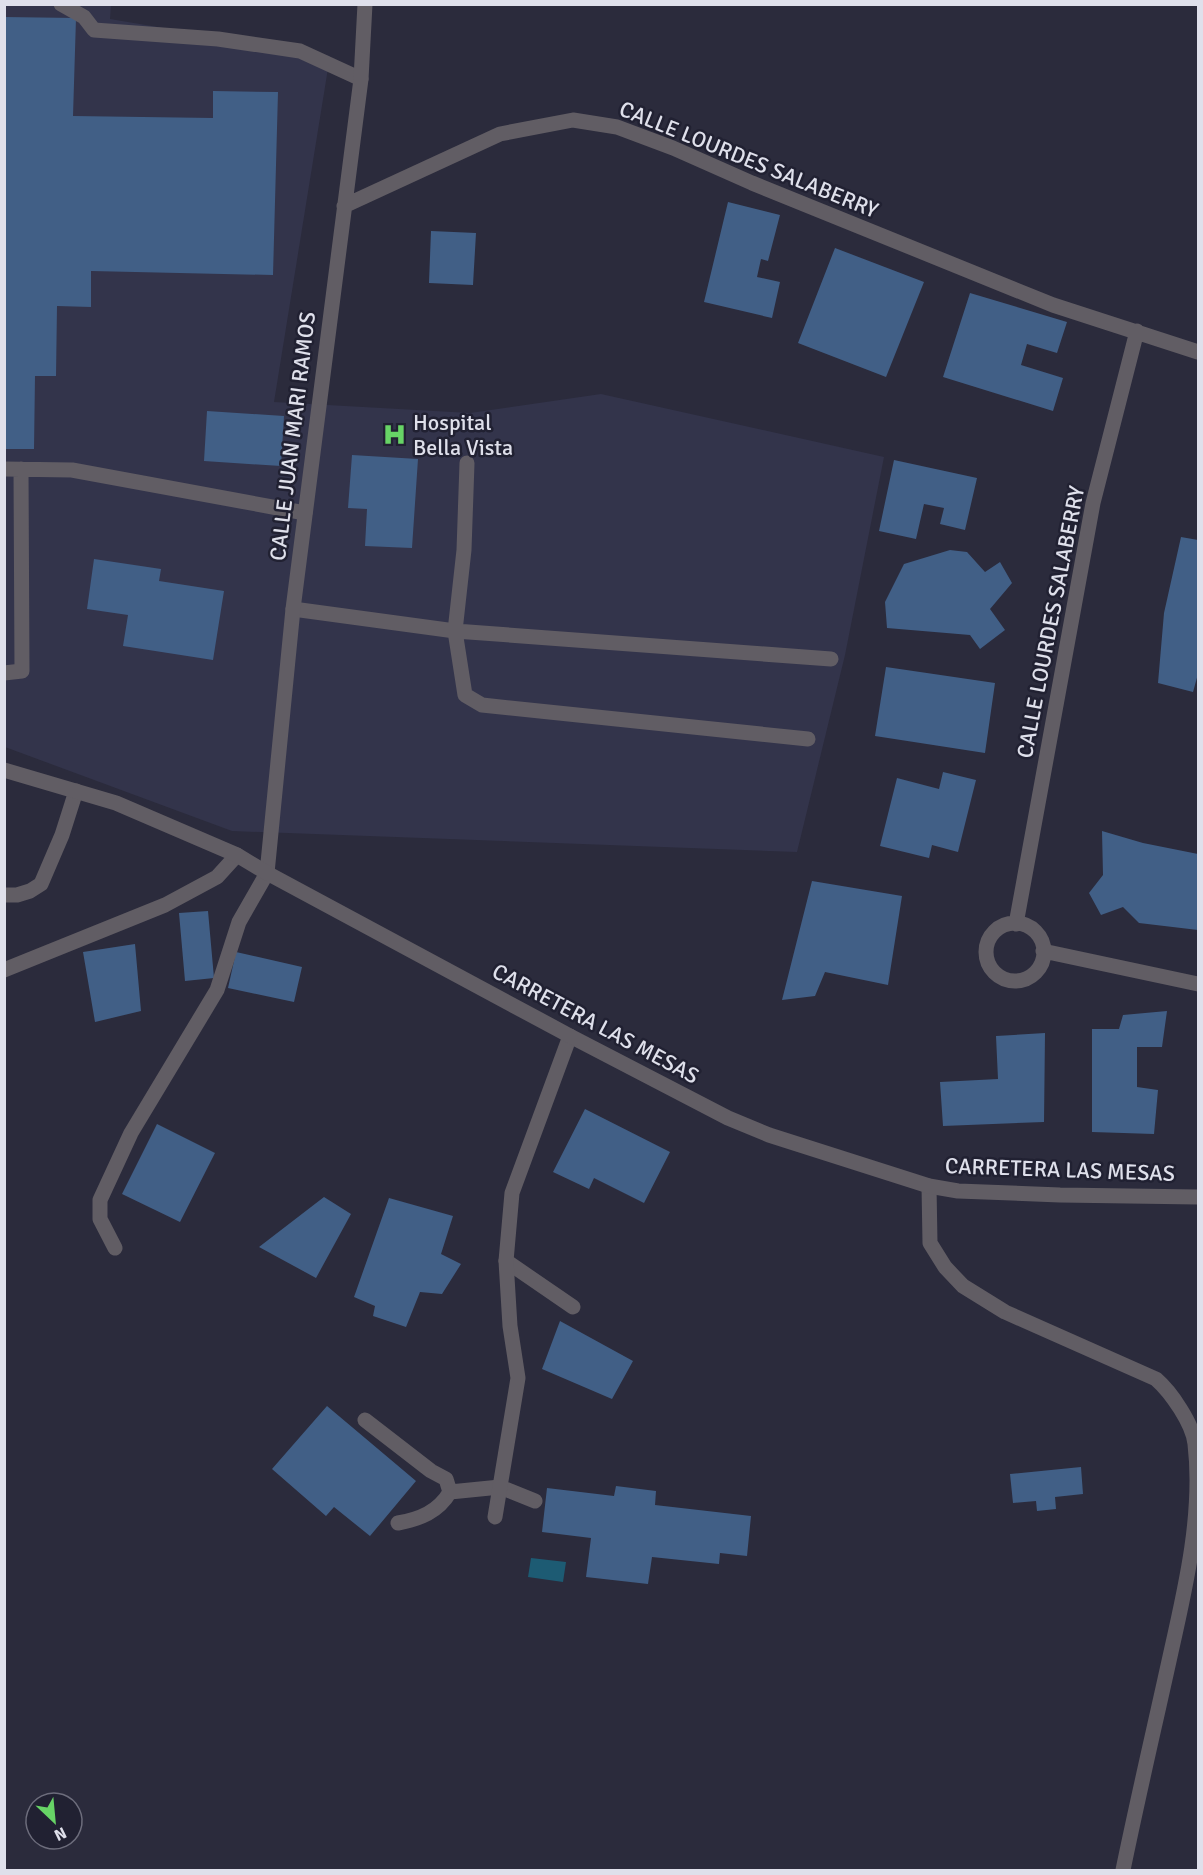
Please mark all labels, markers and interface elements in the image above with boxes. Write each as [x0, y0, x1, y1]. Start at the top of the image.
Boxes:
street label: CALLE LOURDES SALABERRY [615, 95, 882, 224]
street label: CALLE JUAN MARI RAMOS [264, 310, 321, 562]
place label: Hospital Bella Vista [413, 409, 513, 461]
hospital icon: Hospital Bella Vista [382, 422, 408, 448]
street label: CALLE LOURDES SALABERRY [1011, 484, 1090, 760]
street label: CARRETERA LAS MESAS [488, 957, 704, 1089]
street label: CARRETERA LAS MESAS [944, 1152, 1176, 1187]
north arrow [24, 1791, 84, 1851]
text: N [51, 1822, 70, 1845]

